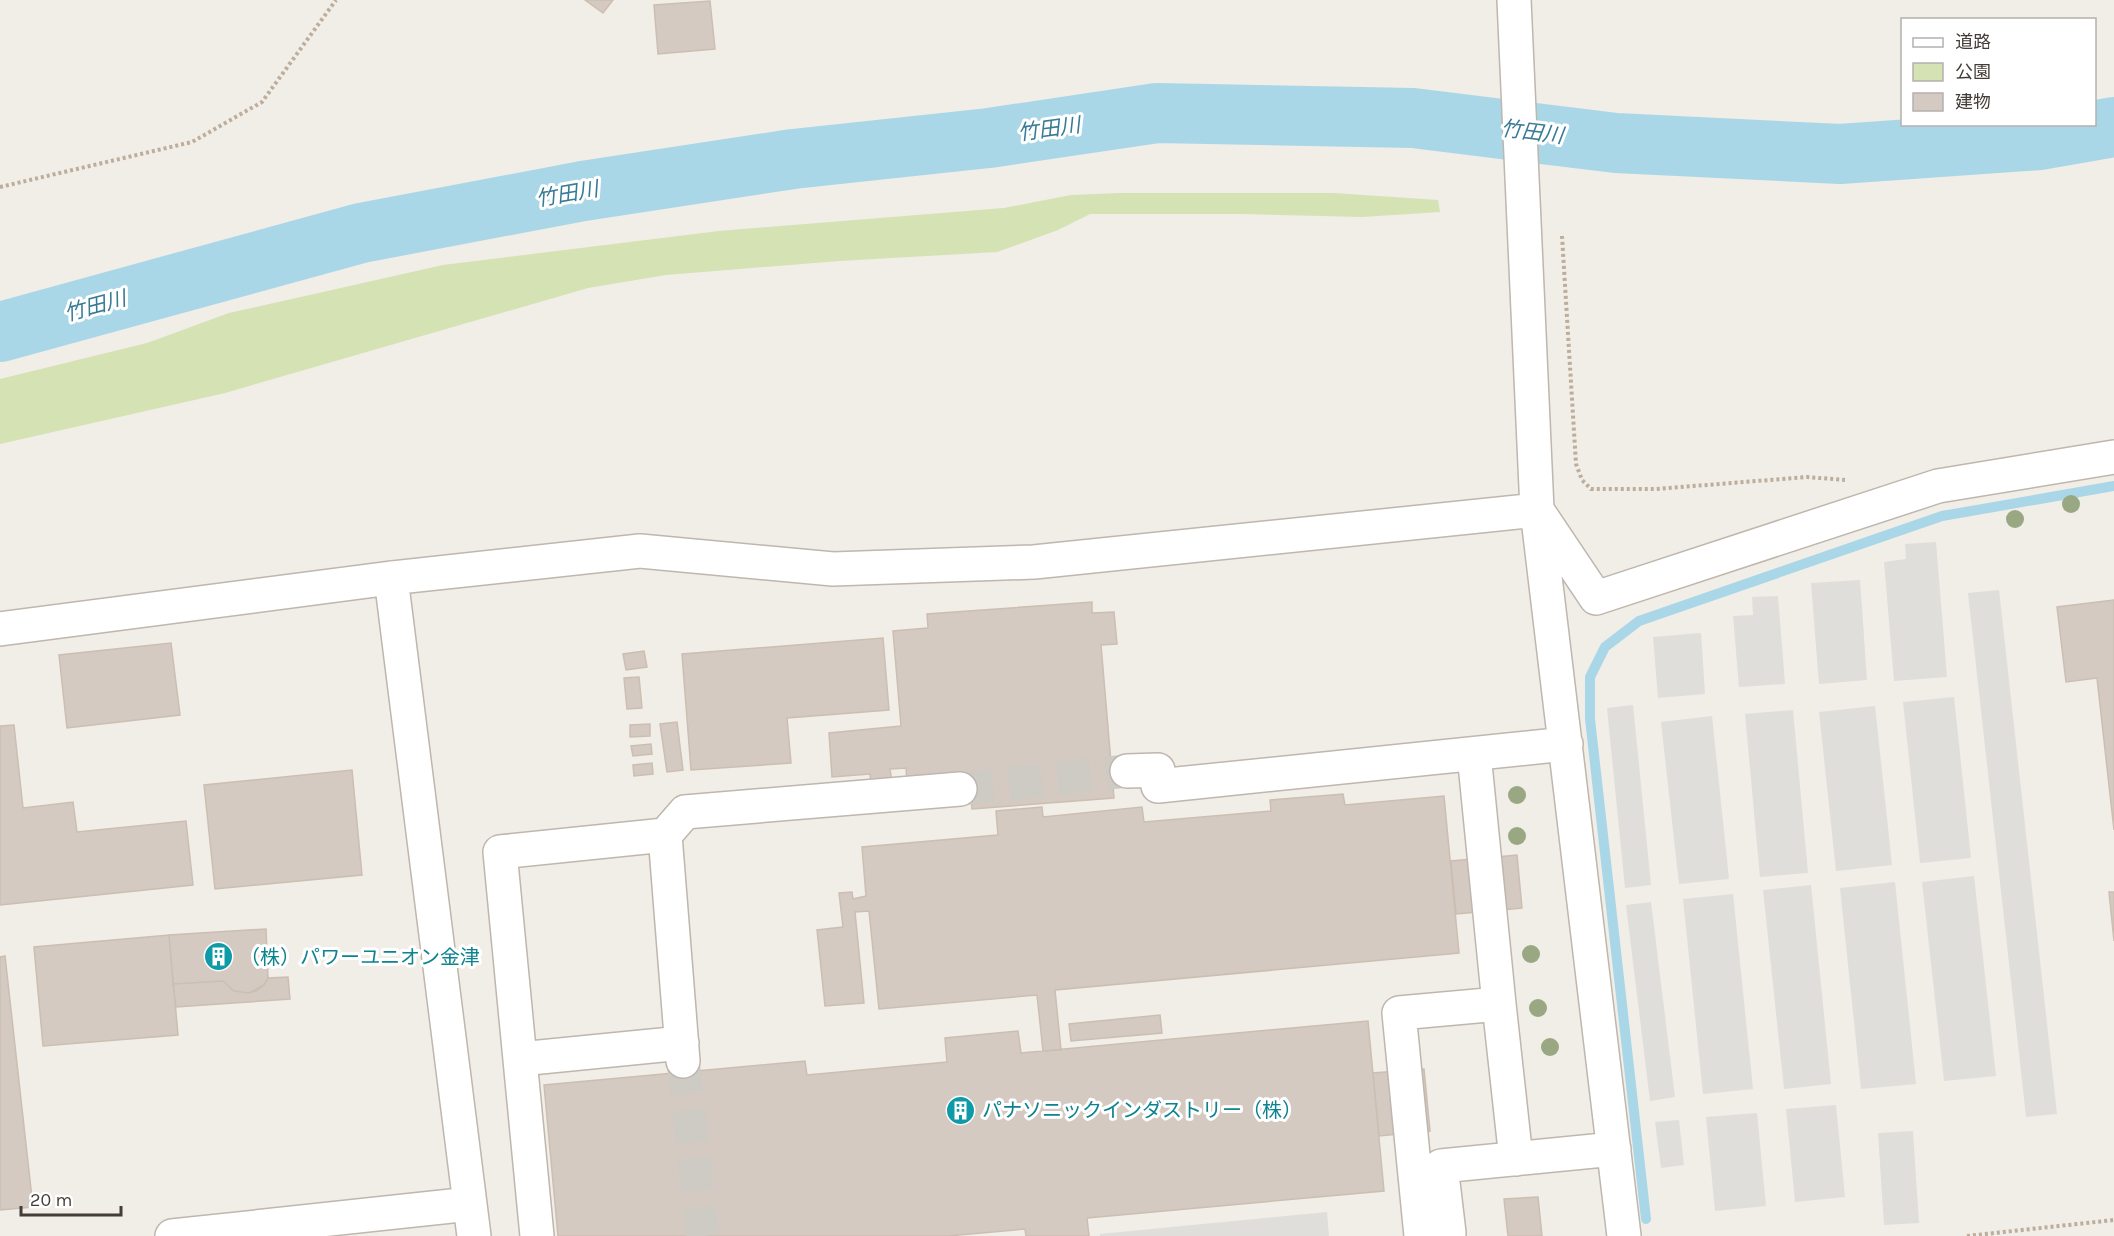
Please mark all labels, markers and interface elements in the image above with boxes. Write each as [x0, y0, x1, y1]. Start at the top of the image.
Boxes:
legend [1901, 18, 2096, 126]
text: 道路 [1955, 31, 1991, 53]
text: 公園 [1955, 61, 1991, 83]
text: 建物 [1955, 91, 1991, 113]
water label: 竹田川 [1016, 112, 1084, 145]
water label: 竹田川 [1499, 116, 1567, 148]
water label: 竹田川 [534, 176, 602, 211]
water label: 竹田川 [61, 286, 130, 326]
building icon: （株）パワーユニオン金津 [203, 941, 235, 973]
place label: （株）パワーユニオン金津 [240, 946, 480, 969]
building icon: パナソニックインダストリー（株） [945, 1094, 977, 1126]
place label: パナソニックインダストリー（株） [982, 1099, 1302, 1122]
scale bar [21, 1179, 122, 1217]
text: 20 m [30, 1189, 72, 1211]

